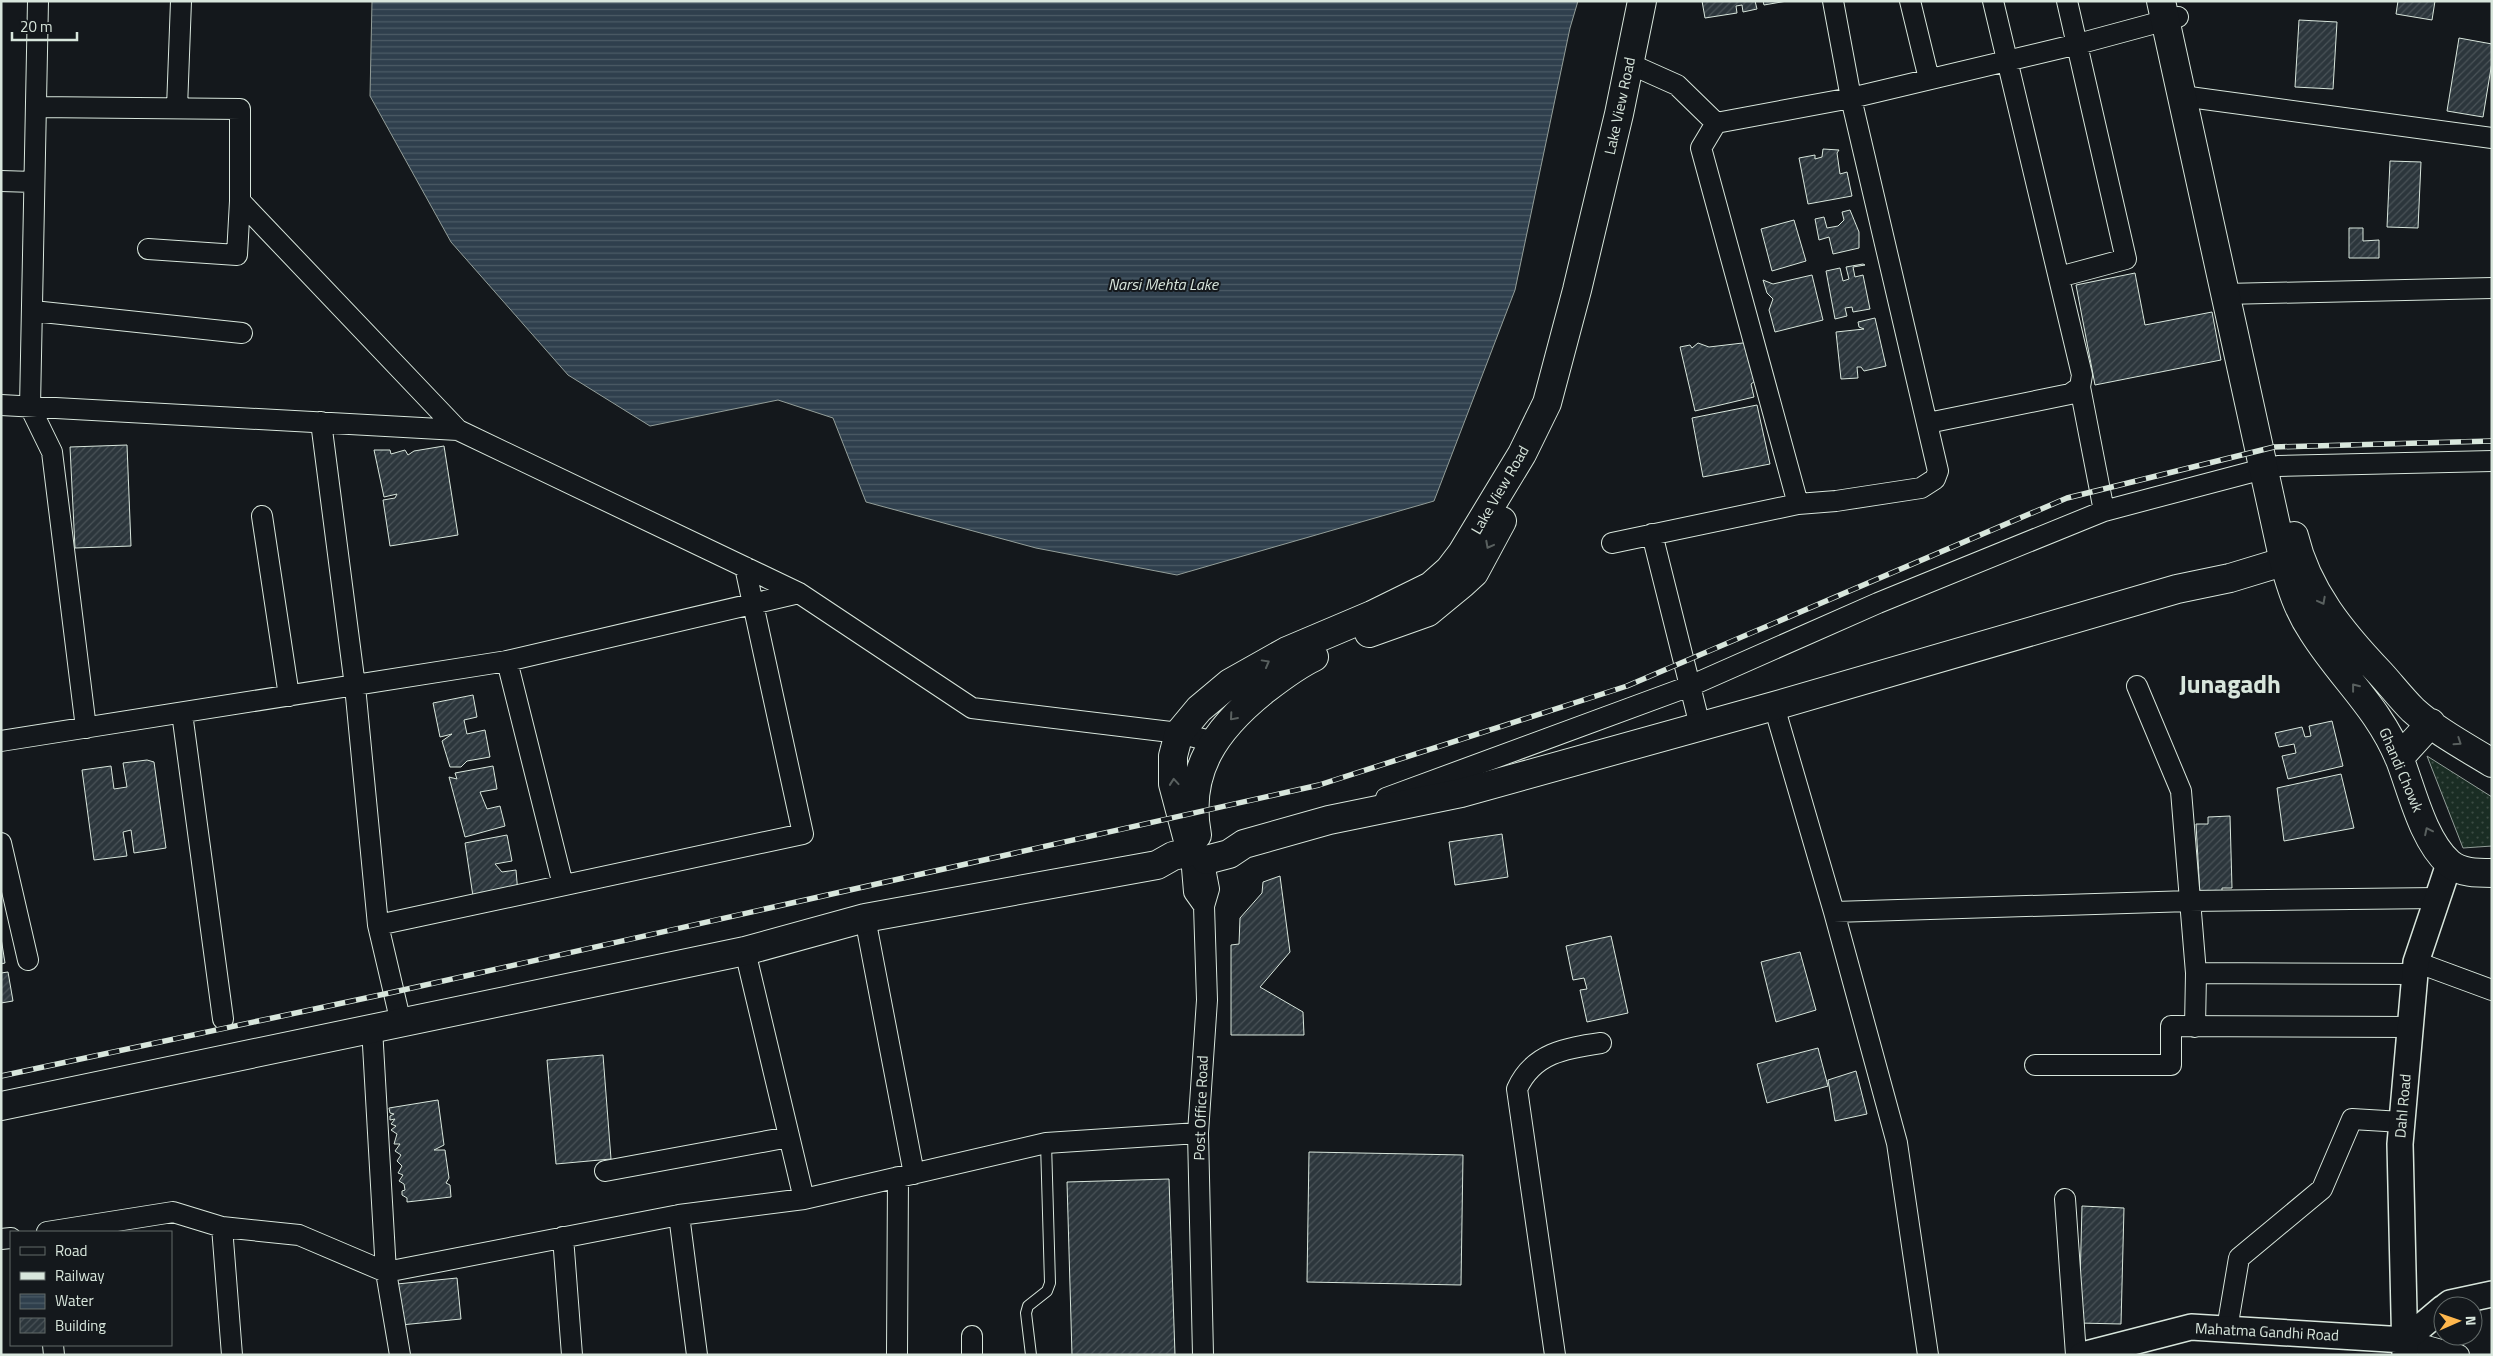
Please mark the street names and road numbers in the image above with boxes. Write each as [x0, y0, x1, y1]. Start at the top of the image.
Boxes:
street label: Lake View Road [1598, 55, 1641, 157]
street label: Lake View Road [1465, 441, 1534, 538]
street label: Ghandi Chowk [2373, 724, 2430, 816]
street label: Post Office Road [1187, 1055, 1214, 1161]
street label: Dahl Road [2388, 1073, 2417, 1139]
street label: Mahatma Gandhi Road [2194, 1316, 2340, 1347]

